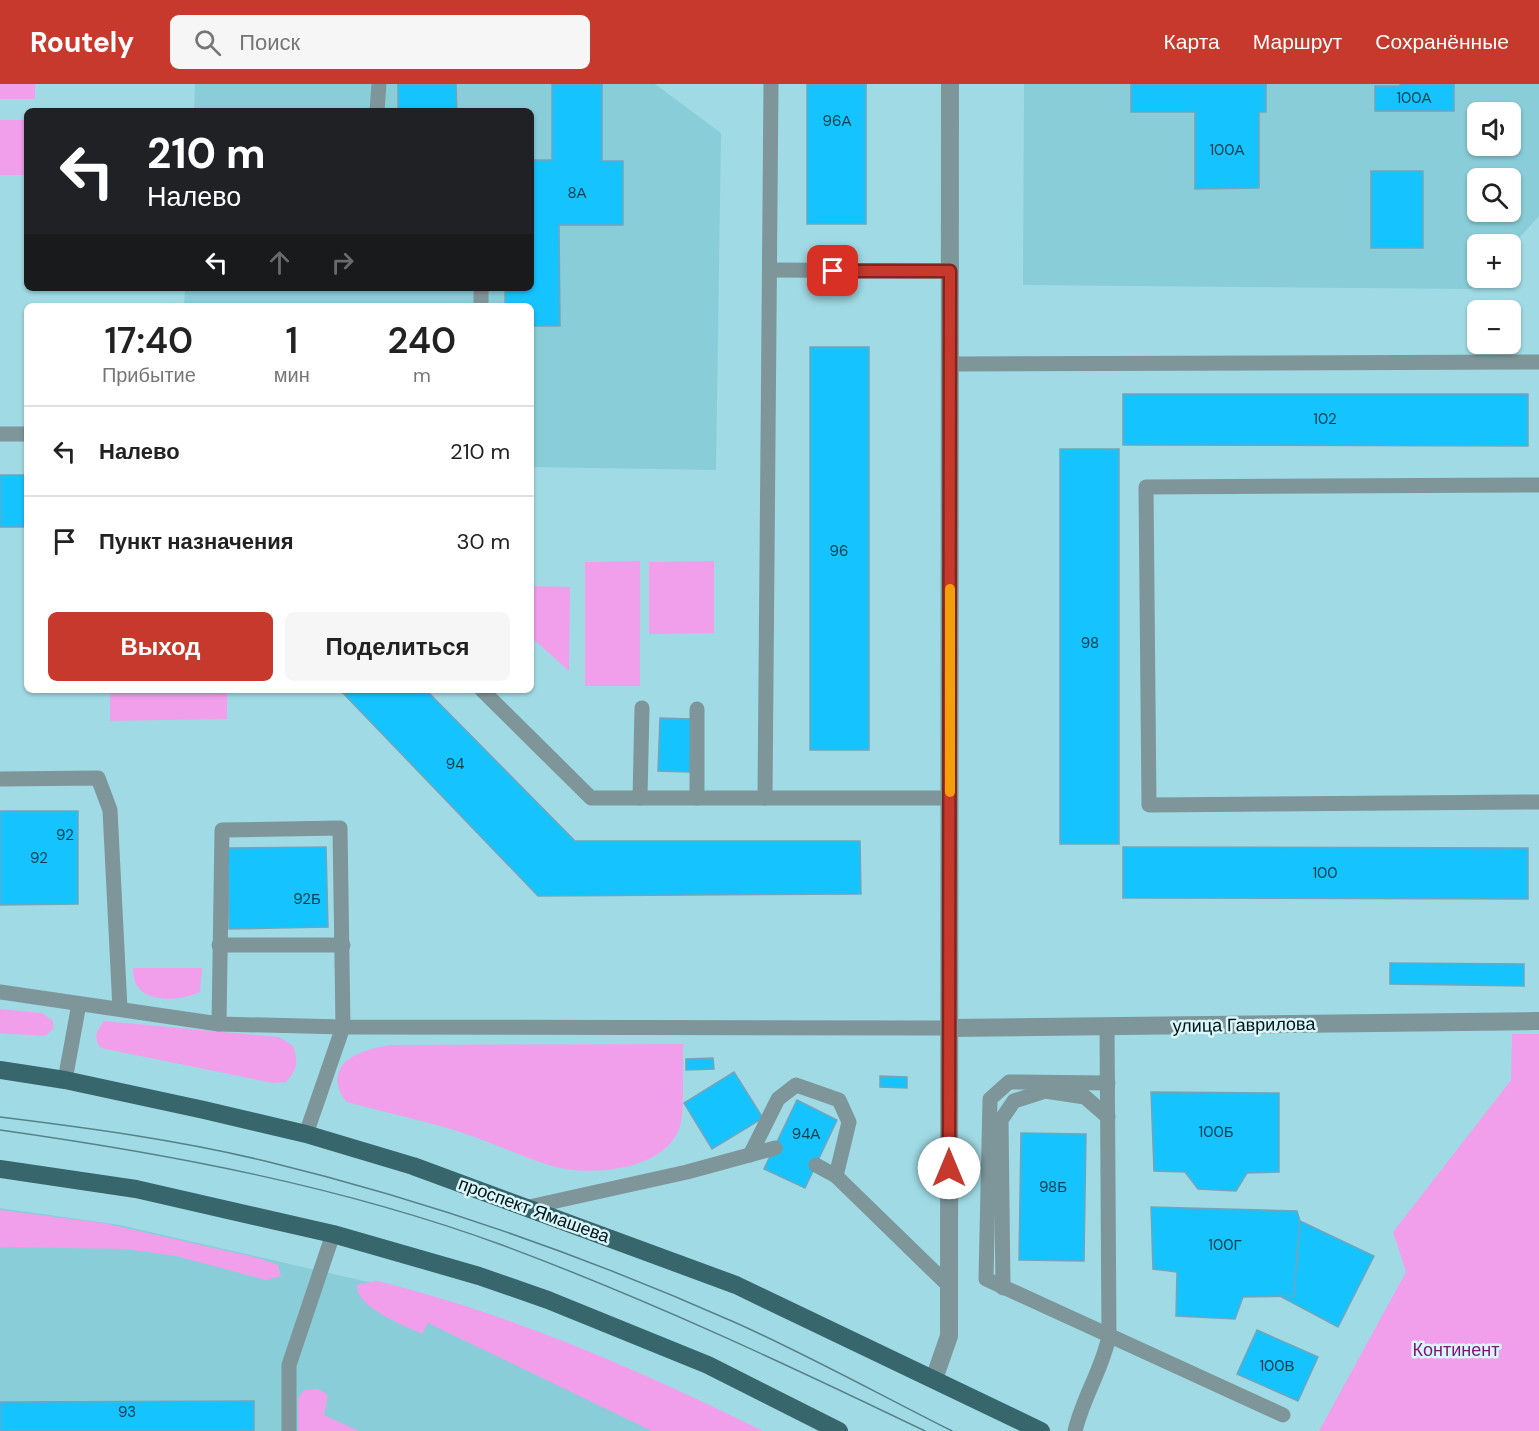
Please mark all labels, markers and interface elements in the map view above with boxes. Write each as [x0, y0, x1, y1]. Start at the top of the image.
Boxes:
search box [170, 15, 590, 69]
text: Routely [30, 24, 134, 61]
icon: search [191, 26, 224, 59]
text: Поиск [239, 28, 300, 57]
text: Карта [1164, 28, 1220, 56]
text: Маршрут [1253, 28, 1342, 56]
text: Сохранённые [1375, 28, 1509, 56]
house number: 100А [1396, 88, 1432, 108]
map controls [1467, 102, 1521, 354]
button: sound [1467, 102, 1521, 156]
house number: 96А [823, 111, 851, 131]
text: 210 m [147, 126, 265, 181]
icon: left [48, 132, 126, 210]
house number: 100А [1209, 140, 1245, 160]
button: search [1467, 168, 1521, 222]
text: Налево [147, 179, 241, 214]
house number: 8А [567, 183, 587, 203]
button: + [1467, 234, 1521, 288]
pin [807, 245, 858, 296]
icon: left [200, 246, 233, 279]
icon: ahead [263, 246, 296, 279]
icon: right [326, 246, 359, 279]
icon: arrive [816, 254, 849, 287]
button: − [1467, 300, 1521, 354]
text: 17:40 [105, 317, 193, 364]
text: 1 [285, 317, 298, 364]
text: 240 [388, 317, 456, 364]
text: Прибытие [102, 362, 196, 388]
text: мин [274, 362, 310, 388]
text: m [413, 362, 431, 388]
house number: 102 [1313, 409, 1337, 429]
icon: left [48, 435, 81, 468]
text: Налево [99, 437, 180, 466]
text: 210 m [450, 437, 510, 466]
icon: arrive [48, 525, 81, 558]
text: Пункт назначения [99, 527, 294, 556]
text: 30 m [456, 527, 510, 556]
house number: 96 [830, 541, 848, 561]
button: Выход [48, 612, 273, 681]
button: Поделиться [285, 612, 510, 681]
house number: 98 [1081, 633, 1099, 653]
house number: 94 [446, 754, 464, 774]
house number: 92 [56, 825, 74, 845]
house number: 92 [30, 848, 48, 868]
house number: 100 [1312, 863, 1338, 883]
house number: 92Б [293, 889, 321, 909]
street label: улица Гаврилова [1172, 1012, 1317, 1038]
house number: 100Б [1198, 1122, 1234, 1142]
house number: 94А [792, 1124, 820, 1144]
position arrow [917, 1136, 981, 1200]
street label: проспект Ямашева [455, 1172, 614, 1249]
house number: 98Б [1039, 1177, 1067, 1197]
house number: 100Г [1208, 1235, 1242, 1255]
park label: Континент [1413, 1338, 1499, 1362]
house number: 100В [1259, 1356, 1295, 1376]
house number: 93 [118, 1402, 136, 1422]

